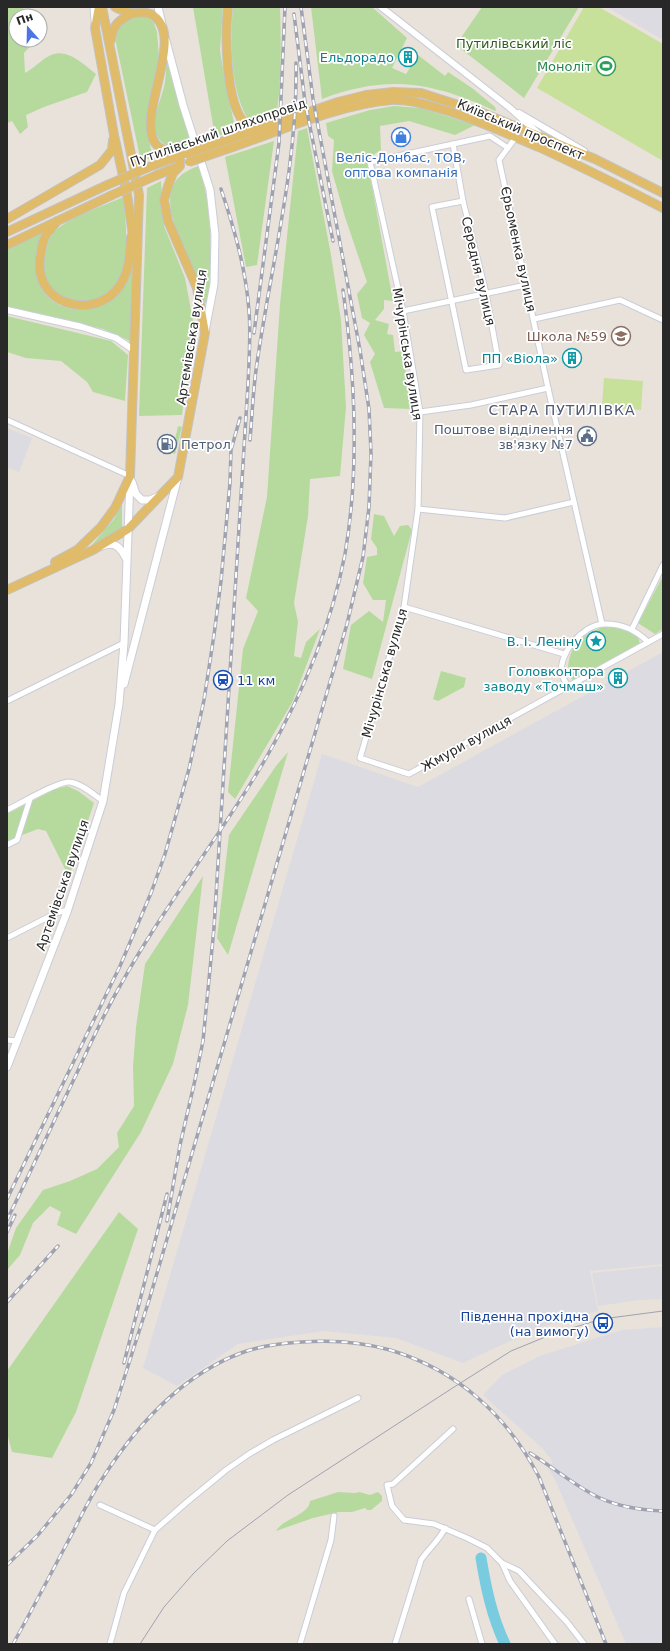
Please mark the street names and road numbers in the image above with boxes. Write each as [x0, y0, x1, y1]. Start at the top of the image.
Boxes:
street label: Путилівський шляхопровід [128, 95, 308, 170]
street label: Київський проспект [455, 96, 587, 163]
street label: Єрьоменка вулиця [498, 185, 539, 313]
street label: Середня вулиця [459, 215, 498, 327]
street label: Артемівська вулиця [173, 268, 210, 406]
street label: Мічурінська вулиця [390, 287, 425, 421]
street label: Мічурінська вулиця [359, 607, 410, 740]
street label: Жмури вулиця [418, 712, 514, 775]
street label: Артемівська вулиця [33, 818, 92, 953]

